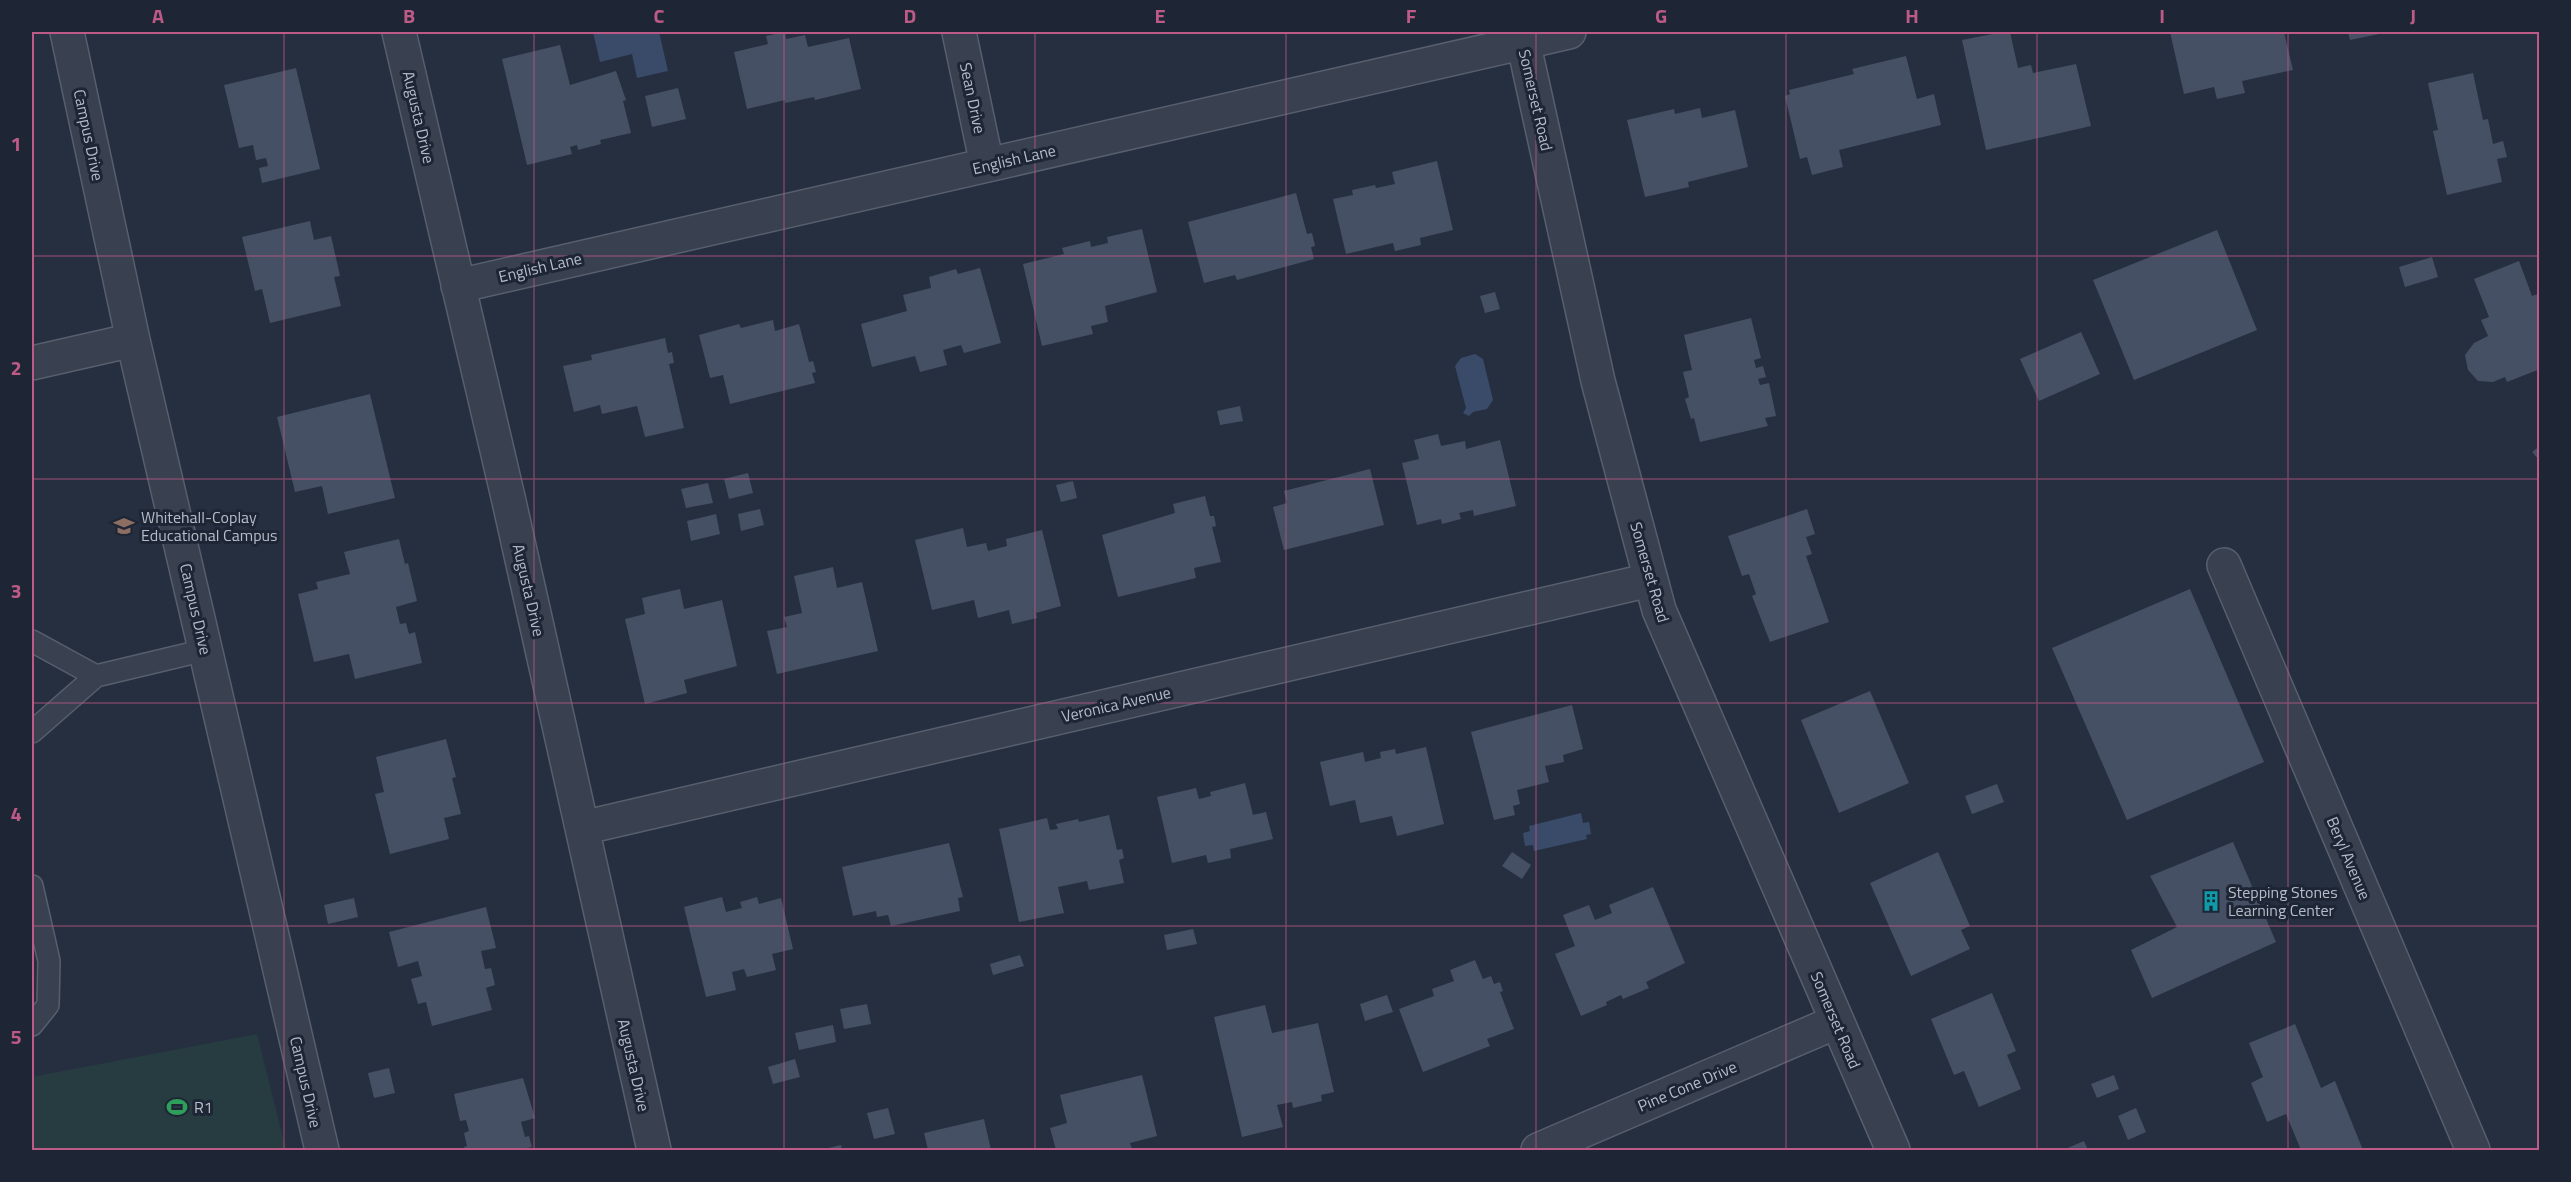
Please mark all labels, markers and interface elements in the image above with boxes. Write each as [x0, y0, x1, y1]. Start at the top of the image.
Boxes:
text: A [152, 0, 164, 31]
text: B [403, 0, 415, 31]
text: C [654, 0, 665, 31]
text: D [904, 0, 916, 31]
text: E [1154, 0, 1166, 31]
text: F [1406, 0, 1417, 31]
text: G [1655, 0, 1667, 31]
text: H [1905, 0, 1919, 31]
text: I [2159, 0, 2165, 31]
text: J [2410, 0, 2416, 31]
street label: Somerset Road [1513, 47, 1559, 153]
street label: Sean Drive [954, 60, 992, 136]
street label: Augusta Drive [397, 68, 441, 166]
street label: Campus Drive [68, 87, 110, 183]
text: 1 [10, 128, 22, 159]
street label: English Lane [970, 138, 1058, 180]
street label: English Lane [496, 246, 584, 288]
text: 2 [10, 352, 22, 383]
place label: Whitehall-Coplay Educational Campus [141, 505, 278, 547]
school or university icon: Whitehall-Coplay Educational Campus [112, 514, 136, 538]
street label: Somerset Road [1624, 519, 1676, 625]
street label: Augusta Drive [507, 541, 551, 639]
street label: Campus Drive [174, 561, 218, 657]
text: 3 [10, 575, 22, 606]
street label: Veronica Avenue [1059, 680, 1173, 728]
text: 4 [10, 798, 22, 829]
street label: Beryl Avenue [2321, 813, 2377, 903]
place label: Stepping Stones Learning Center [2228, 880, 2338, 922]
building icon: Stepping Stones Learning Center [2199, 889, 2223, 913]
street label: Somerset Road [1805, 968, 1867, 1072]
street label: Augusta Drive [612, 1016, 656, 1114]
text: 5 [10, 1021, 22, 1052]
street label: Campus Drive [284, 1034, 328, 1130]
street label: Pine Cone Drive [1634, 1054, 1740, 1118]
sports icon: R1 [165, 1095, 189, 1119]
place label: R1 [194, 1095, 213, 1119]

